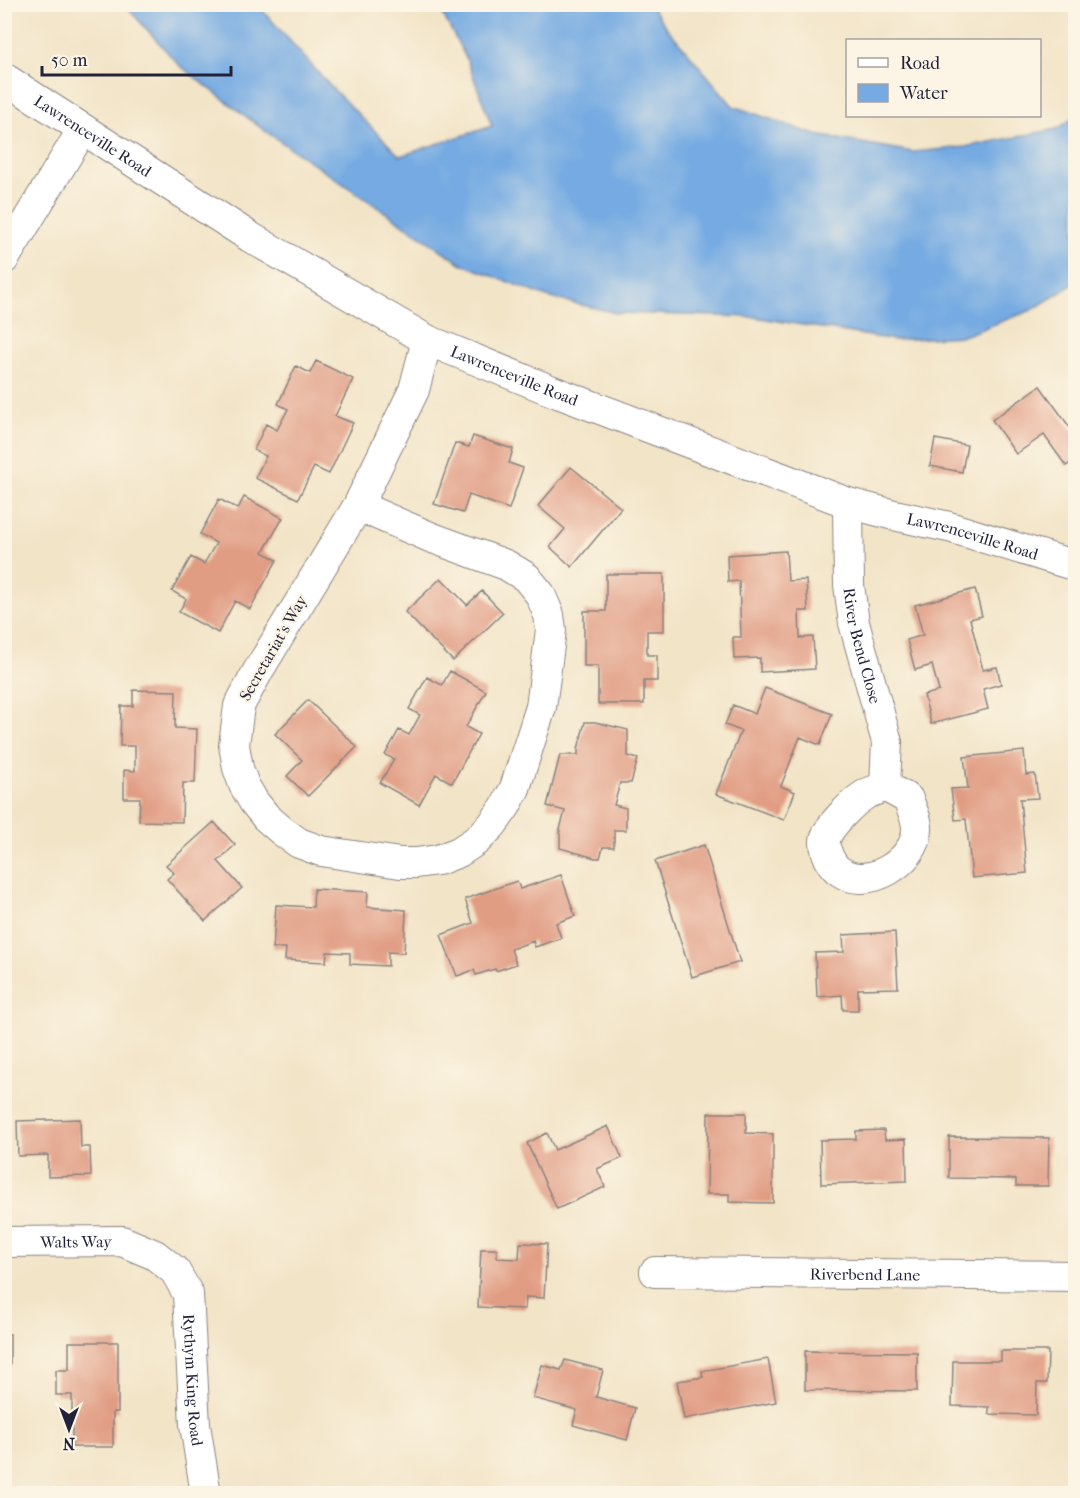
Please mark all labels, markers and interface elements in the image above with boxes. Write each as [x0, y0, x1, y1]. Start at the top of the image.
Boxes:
scale bar [42, 39, 231, 77]
legend [846, 39, 1041, 117]
text: 50 m [51, 50, 88, 71]
text: Road [900, 53, 940, 74]
text: Water [899, 83, 948, 104]
street label: Lawrenceville Road [31, 91, 155, 181]
street label: Lawrenceville Road [448, 341, 581, 409]
street label: Lawrenceville Road [905, 509, 1041, 563]
street label: River Bend Close [840, 586, 885, 706]
street label: Secretariat's Way [235, 592, 311, 704]
street label: Walts Way [39, 1232, 112, 1251]
street label: Riverbend Lane [810, 1264, 920, 1284]
street label: Rythym King Road [180, 1313, 208, 1448]
north arrow [39, 1399, 99, 1459]
text: N [62, 1434, 75, 1453]

